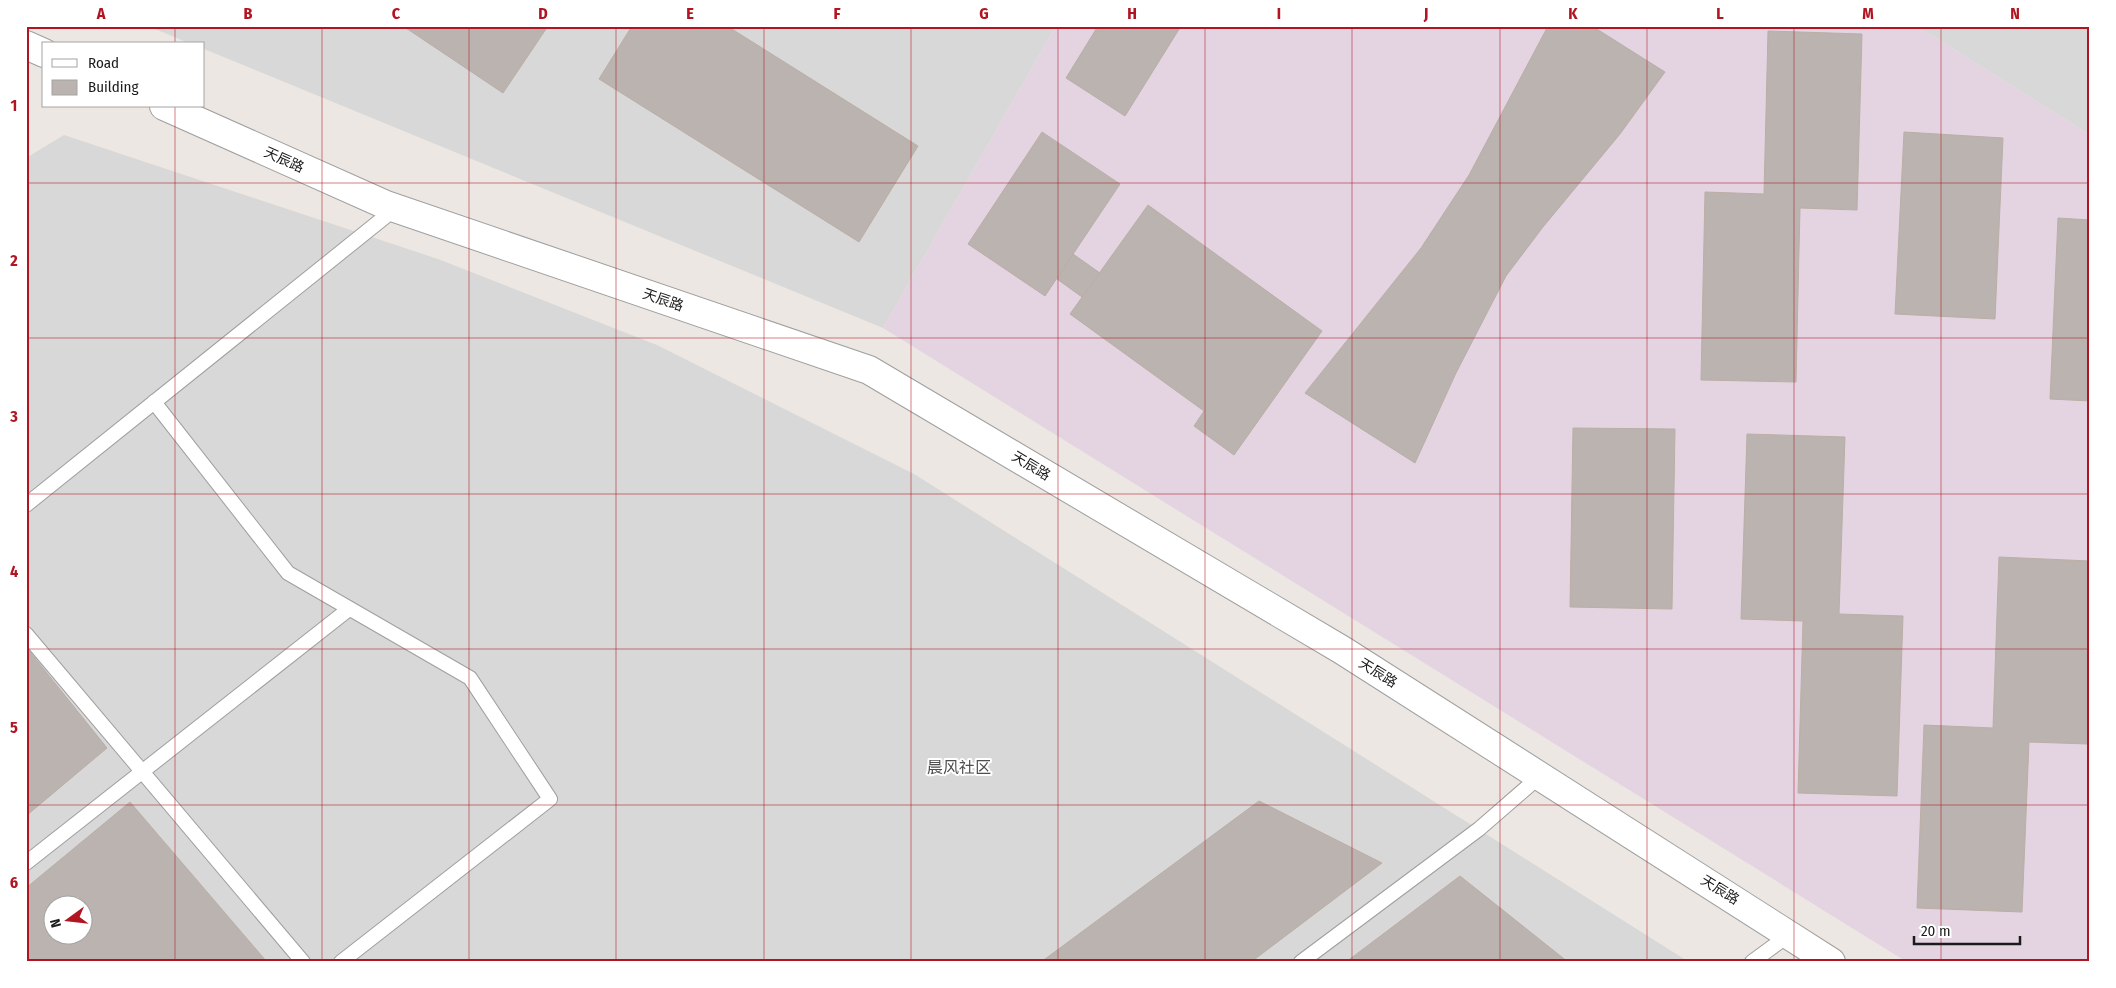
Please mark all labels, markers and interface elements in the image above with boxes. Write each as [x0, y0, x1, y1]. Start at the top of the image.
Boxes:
text: A [96, 4, 106, 23]
text: B [244, 4, 253, 23]
text: C [392, 4, 401, 23]
text: D [538, 4, 548, 23]
text: E [686, 4, 694, 23]
text: F [833, 4, 841, 23]
text: G [979, 4, 989, 23]
text: H [1127, 4, 1137, 23]
text: I [1277, 4, 1281, 23]
text: J [1423, 4, 1428, 23]
text: K [1568, 4, 1578, 23]
text: L [1716, 4, 1724, 23]
text: M [1862, 4, 1874, 23]
text: N [2010, 4, 2020, 23]
legend [42, 42, 205, 108]
text: Road [88, 54, 119, 72]
text: Building [88, 78, 139, 96]
text: 1 [11, 96, 17, 115]
street label: 天辰路 [261, 144, 307, 176]
text: 2 [9, 251, 18, 270]
street label: 天辰路 [640, 285, 686, 315]
text: 3 [9, 407, 18, 426]
street label: 天辰路 [1009, 448, 1053, 484]
text: 4 [10, 562, 18, 581]
street label: 天辰路 [1356, 655, 1400, 691]
text: 5 [10, 718, 18, 737]
district label: 晨风社区 [927, 758, 991, 777]
street label: 天辰路 [1698, 872, 1742, 908]
text: 6 [10, 873, 18, 892]
north arrow [42, 896, 92, 946]
scale bar [1914, 913, 2020, 945]
text: N [47, 917, 65, 929]
text: 20 m [1921, 922, 1951, 940]

